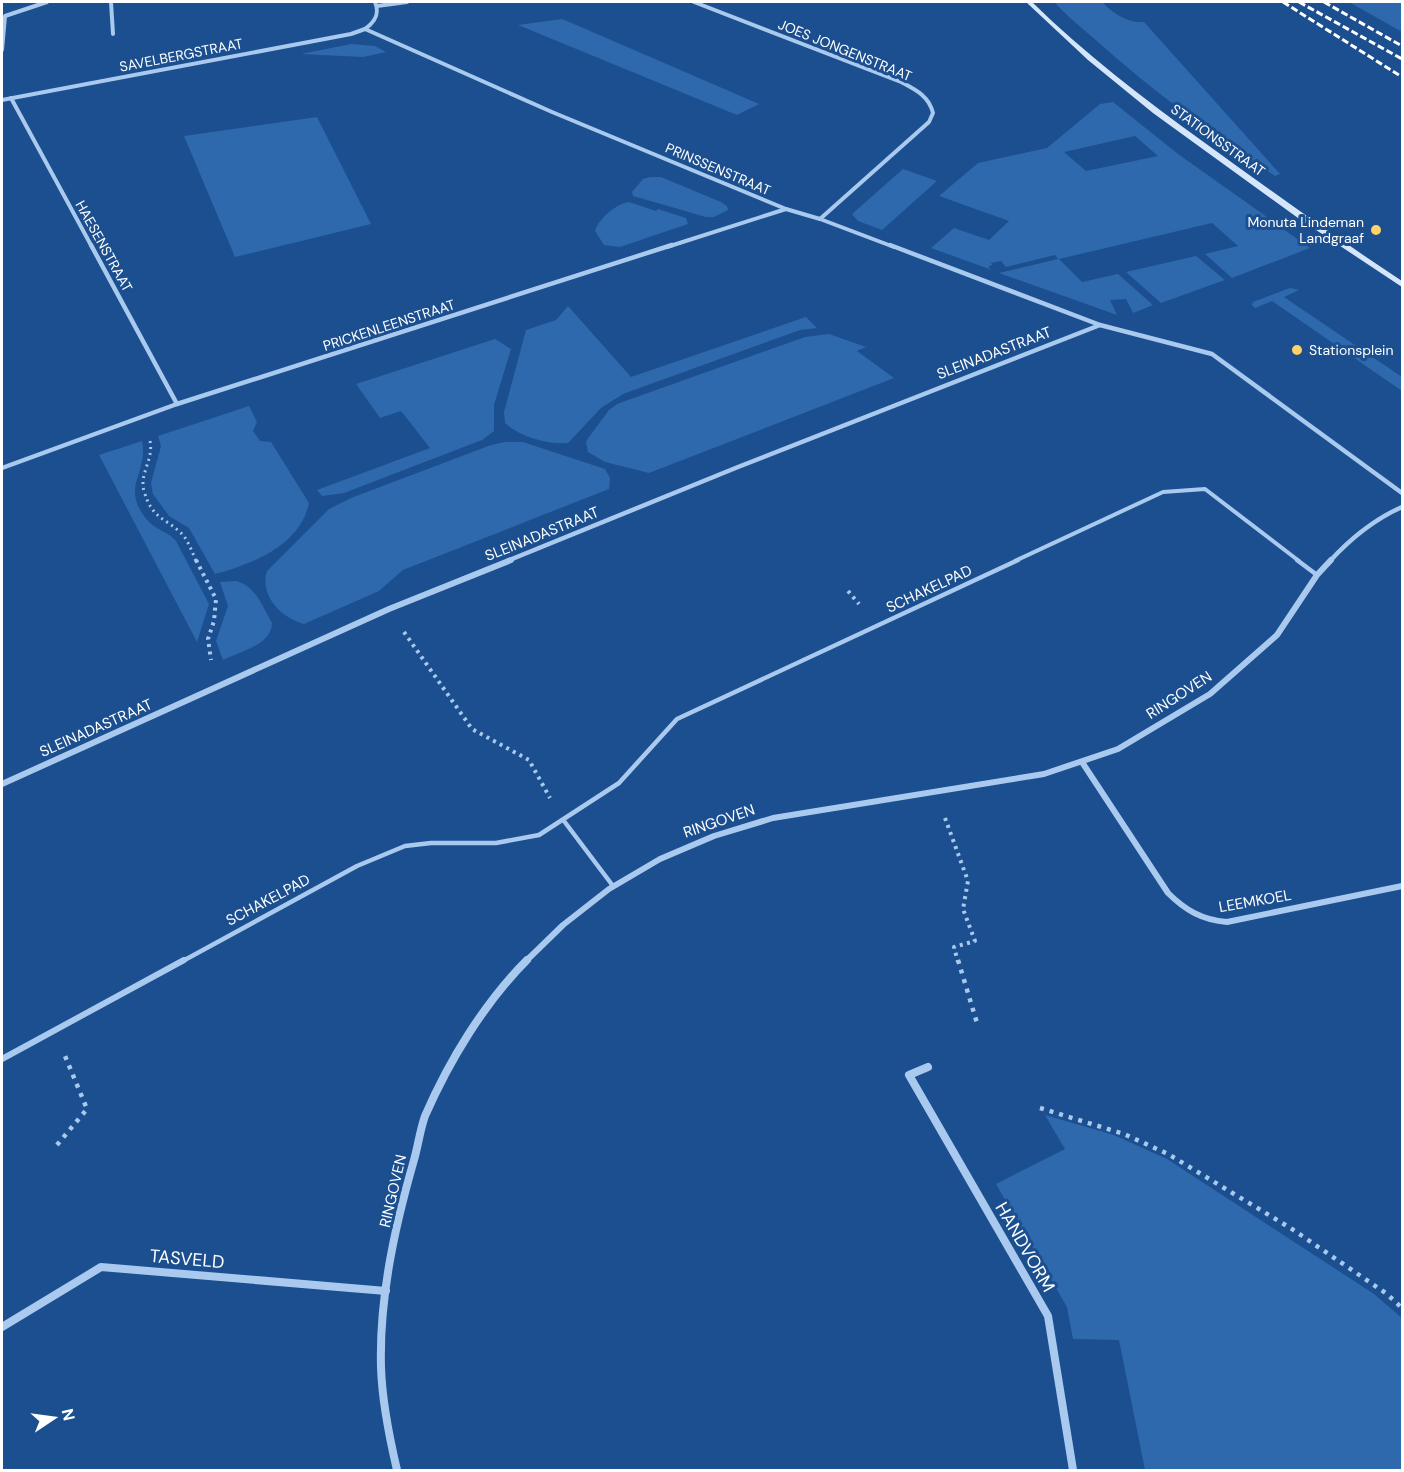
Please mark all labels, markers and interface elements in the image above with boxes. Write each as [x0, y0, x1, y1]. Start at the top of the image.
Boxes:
street label: JOES JONGENSTRAAT [775, 15, 915, 85]
street label: SAVELBERGSTRAAT [118, 34, 244, 76]
street label: STATIONSSTRAAT [1167, 100, 1269, 180]
street label: PRINSSENSTRAAT [663, 139, 773, 199]
street label: HAESENSTRAAT [71, 197, 137, 295]
place label: Monuta Lindeman Landgraaf [1247, 213, 1364, 247]
marker: Monuta Lindeman Landgraaf [1369, 223, 1383, 237]
street label: PRICKENLEENSTRAAT [321, 295, 457, 355]
street label: SLEINADASTRAAT [934, 322, 1054, 384]
place label: Stationsplein [1309, 341, 1393, 359]
marker: Stationsplein [1290, 343, 1304, 357]
street label: SLEINADASTRAAT [482, 502, 602, 566]
street label: SCHAKELPAD [883, 560, 975, 618]
street label: RINGOVEN [1142, 666, 1216, 724]
street label: SLEINADASTRAAT [36, 694, 156, 762]
street label: RINGOVEN [681, 799, 757, 843]
street label: SCHAKELPAD [222, 869, 314, 931]
street label: LEEMKOEL [1217, 885, 1293, 917]
street label: RINGOVEN [375, 1153, 411, 1229]
street label: HANDVORM [990, 1198, 1060, 1296]
street label: TASVELD [149, 1244, 225, 1274]
north arrow [24, 1388, 84, 1448]
text: N [57, 1407, 80, 1423]

